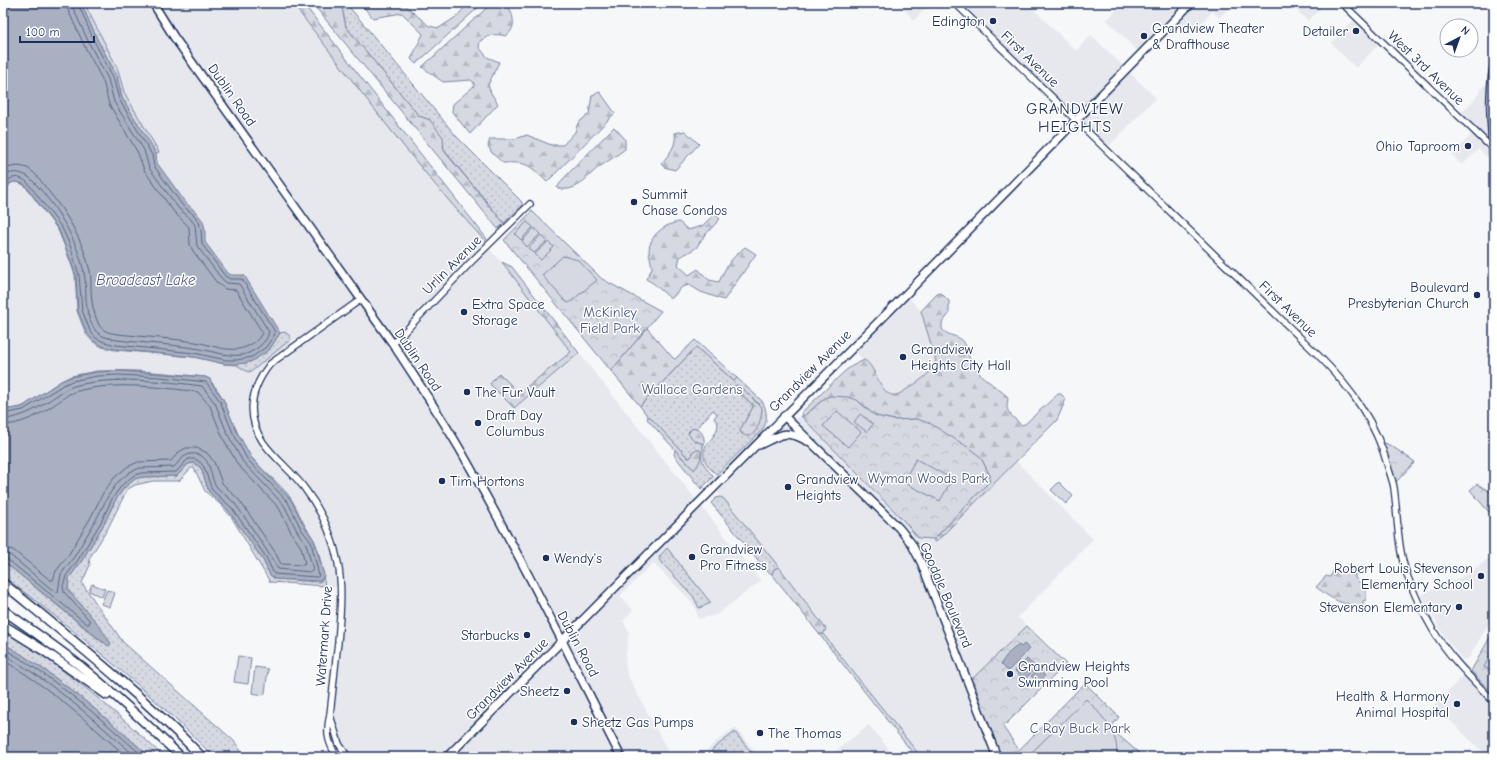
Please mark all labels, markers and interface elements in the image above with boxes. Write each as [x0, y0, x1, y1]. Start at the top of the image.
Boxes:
place label: Edington [932, 13, 985, 30]
marker: Edington [988, 16, 998, 26]
scale bar [20, 18, 94, 44]
north arrow [1439, 18, 1479, 58]
place label: Grandview Theater & Drafthouse [1152, 20, 1264, 53]
place label: Detailer [1303, 23, 1348, 40]
text: N [1458, 24, 1472, 38]
text: 100 m [26, 25, 59, 39]
marker: Detailer [1351, 26, 1361, 36]
street label: First Avenue [997, 27, 1063, 91]
street label: West 3rd Avenue [1384, 27, 1468, 109]
marker: Grandview Theater & Drafthouse [1139, 31, 1149, 41]
street label: Dublin Road [204, 60, 260, 130]
district label: GRANDVIEW HEIGHTS [1026, 100, 1124, 136]
place label: Ohio Taproom [1376, 138, 1460, 155]
marker: Ohio Taproom [1463, 141, 1473, 151]
place label: Summit Chase Condos [642, 186, 727, 219]
marker: Summit Chase Condos [629, 197, 639, 207]
street label: Urlin Avenue [419, 232, 485, 298]
water label: Broadcast Lake [96, 271, 196, 289]
street label: First Avenue [1255, 277, 1321, 341]
place label: Boulevard Presbyterian Church [1348, 279, 1469, 312]
marker: Boulevard Presbyterian Church [1472, 290, 1482, 300]
place label: Extra Space Storage [472, 296, 544, 329]
park label: McKinley Field Park [580, 304, 640, 337]
marker: Extra Space Storage [459, 307, 469, 317]
street label: Dublin Road [391, 325, 445, 395]
street label: Grandview Avenue [765, 326, 855, 416]
place label: Grandview Heights City Hall [911, 341, 1011, 374]
marker: Grandview Heights City Hall [898, 352, 908, 362]
park label: Wallace Gardens [642, 381, 742, 398]
place label: The Fur Vault [475, 384, 556, 401]
marker: The Fur Vault [462, 387, 472, 397]
place label: Draft Day Columbus [486, 407, 544, 440]
marker: Draft Day Columbus [473, 418, 483, 428]
park label: Wyman Woods Park [868, 470, 989, 487]
place label: Grandview Heights [796, 471, 859, 504]
place label: Tim Hortons [450, 473, 525, 490]
marker: Tim Hortons [437, 476, 447, 486]
marker: Grandview Heights [783, 482, 793, 492]
street label: Goodale Boulevard [916, 540, 976, 650]
place label: Grandview Pro Fitness [700, 541, 767, 574]
place label: Wendy's [554, 550, 602, 567]
marker: Grandview Pro Fitness [687, 552, 697, 562]
marker: Wendy's [541, 553, 551, 563]
place label: Robert Louis Stevenson Elementary School [1334, 560, 1473, 593]
marker: Robert Louis Stevenson Elementary School [1476, 571, 1486, 581]
street label: Watermark Drive [312, 585, 336, 687]
place label: Stevenson Elementary [1319, 599, 1452, 616]
marker: Stevenson Elementary [1454, 602, 1464, 612]
street label: Dublin Road [554, 608, 602, 680]
place label: Starbucks [461, 627, 519, 644]
marker: Starbucks [522, 630, 532, 640]
street label: Grandview Avenue [462, 634, 552, 724]
place label: Grandview Heights Swimming Pool [1018, 658, 1130, 691]
marker: Grandview Heights Swimming Pool [1005, 669, 1015, 679]
place label: Sheetz [520, 683, 559, 700]
marker: Sheetz [562, 686, 572, 696]
place label: Health & Harmony Animal Hospital [1336, 688, 1450, 721]
marker: Health & Harmony Animal Hospital [1452, 699, 1462, 709]
place label: Sheetz Gas Pumps [582, 714, 694, 731]
marker: Sheetz Gas Pumps [569, 717, 579, 727]
park label: C Ray Buck Park [1030, 720, 1130, 737]
place label: The Thomas [768, 725, 842, 742]
marker: The Thomas [755, 728, 765, 738]

